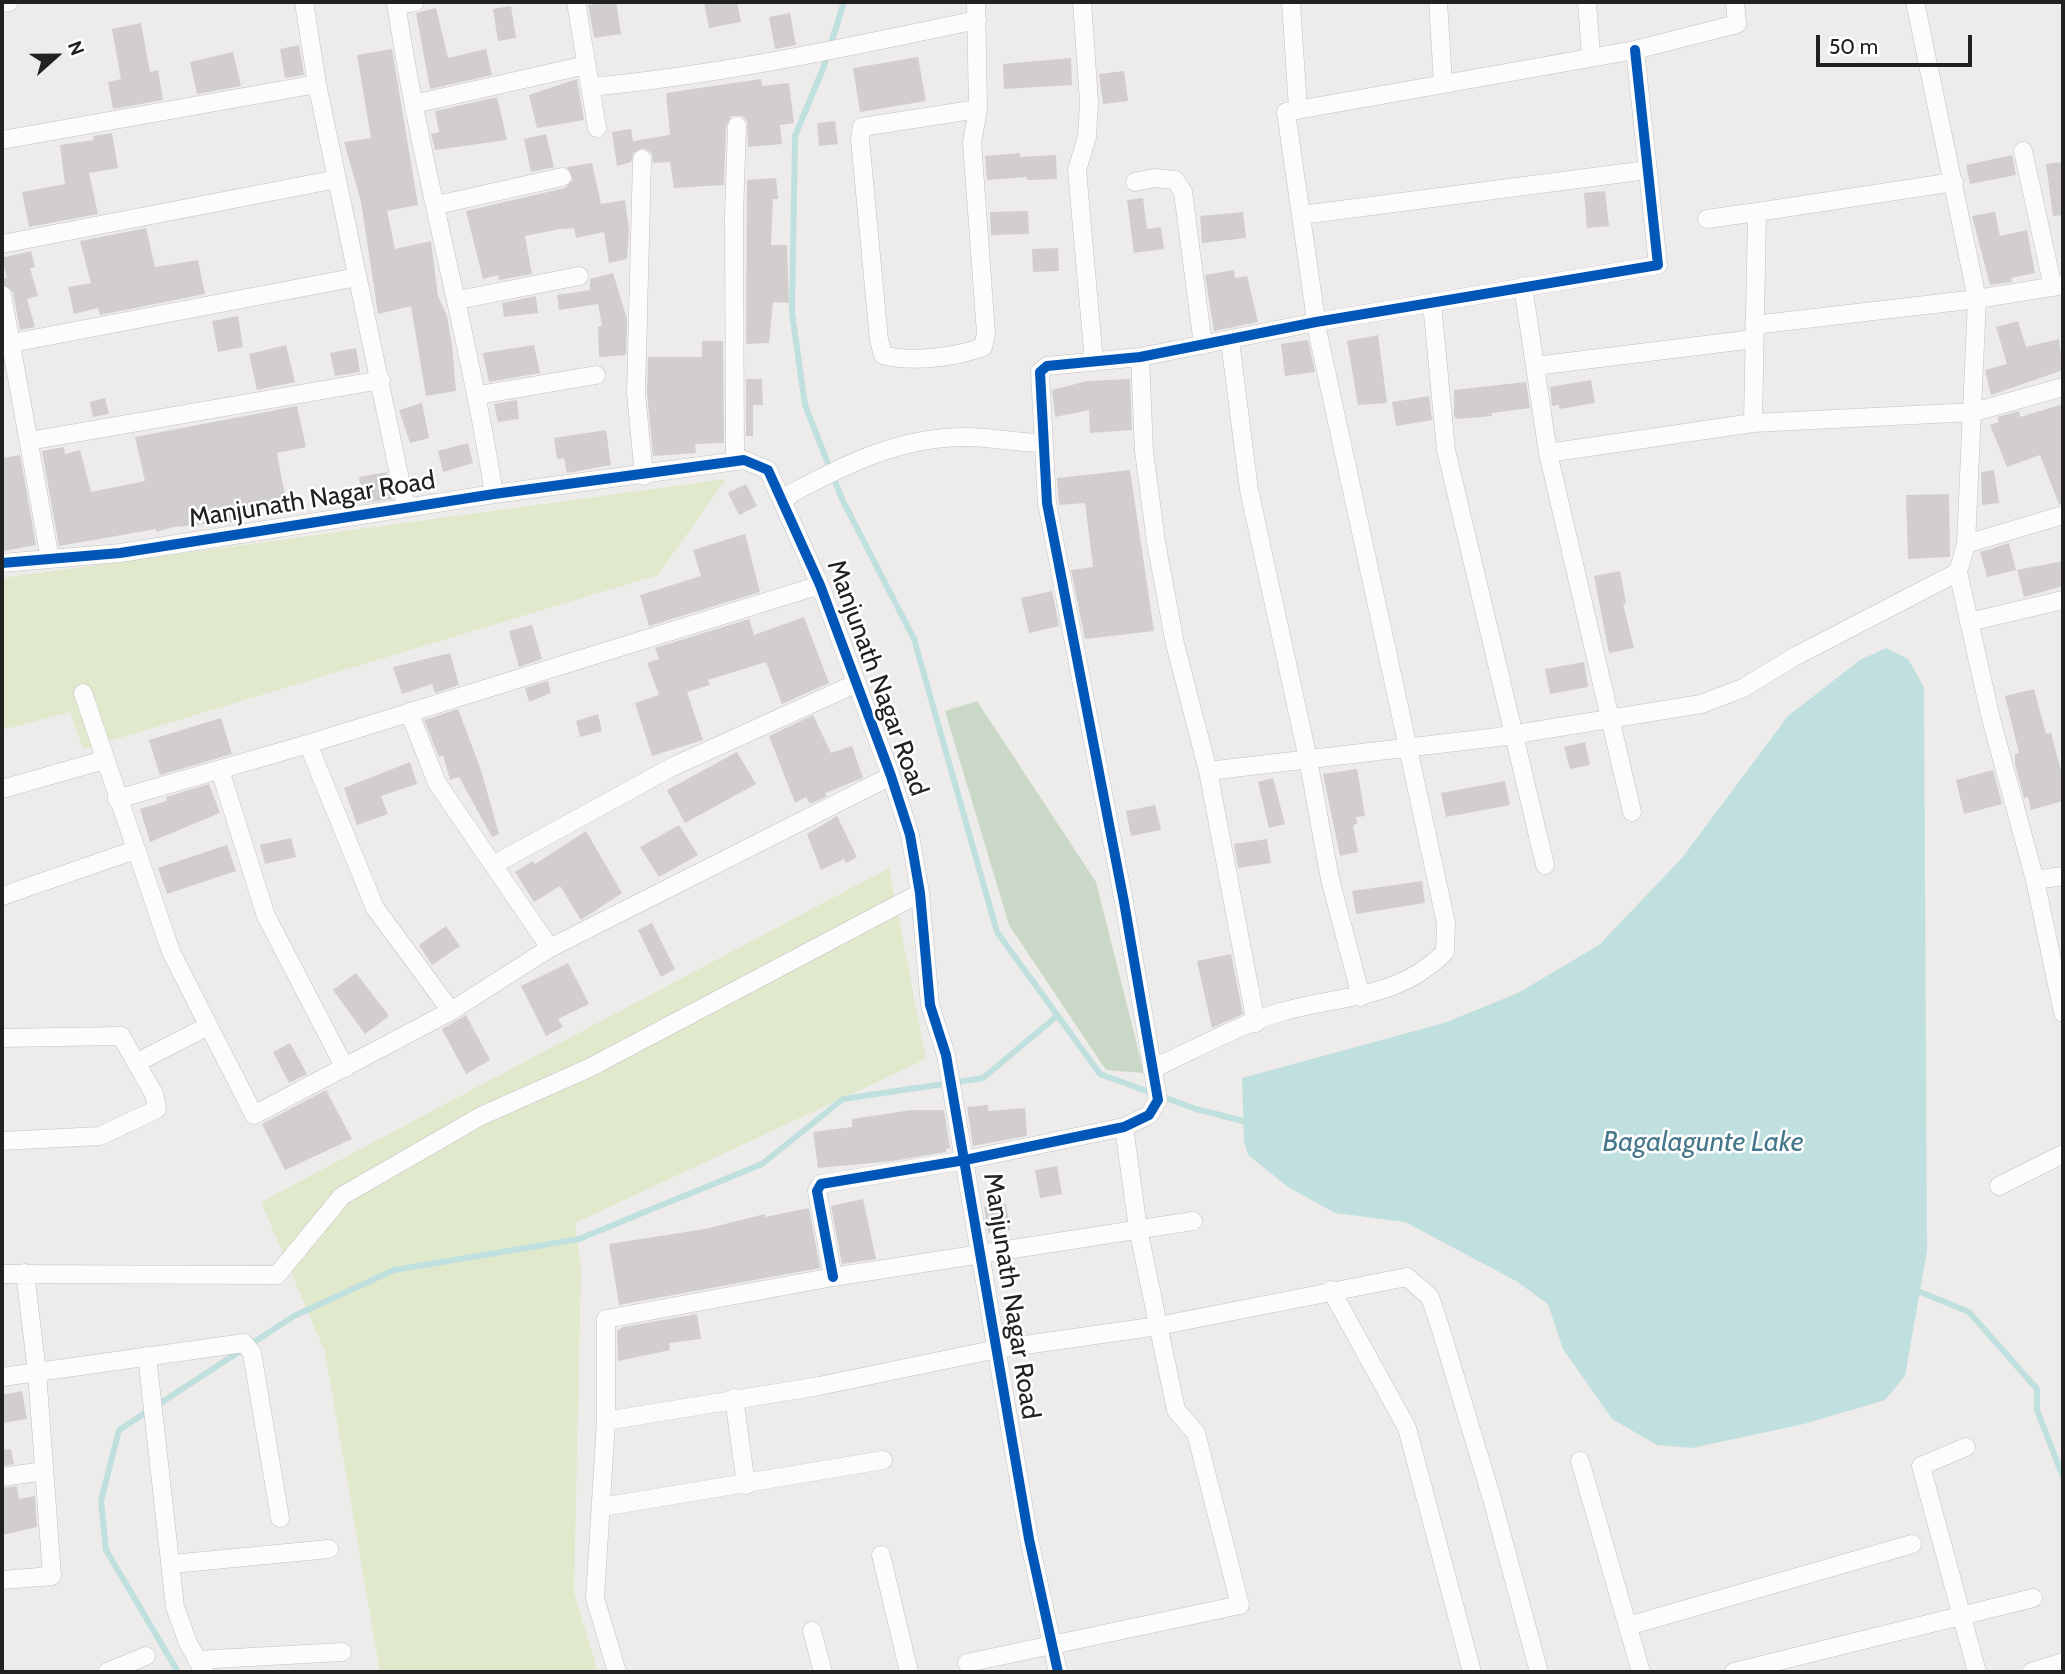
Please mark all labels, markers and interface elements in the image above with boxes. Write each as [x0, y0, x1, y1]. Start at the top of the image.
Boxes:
north arrow [21, 21, 91, 91]
scale bar [1820, 21, 1976, 65]
text: 50 m [1829, 34, 1878, 59]
text: N [63, 38, 89, 59]
street label: Manjunath Nagar Road [187, 465, 437, 535]
street label: Manjunath Nagar Road [820, 556, 934, 800]
water label: Bagalagunte Lake [1603, 1126, 1803, 1160]
street label: Manjunath Nagar Road [976, 1171, 1046, 1421]

